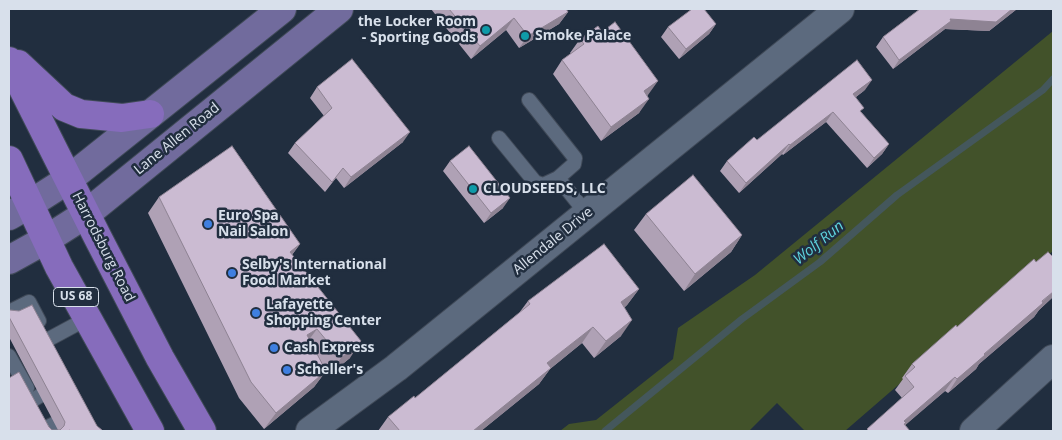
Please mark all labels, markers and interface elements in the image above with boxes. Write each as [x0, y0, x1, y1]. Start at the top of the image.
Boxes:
place label: the Locker Room - Sporting Goods [358, 14, 476, 46]
marker: the Locker Room - Sporting Goods [480, 24, 492, 36]
place label: Smoke Palace [535, 28, 631, 44]
marker: Smoke Palace [519, 30, 531, 42]
street label: Lane Allen Road [131, 100, 223, 178]
place label: CLOUDSEEDS, LLC [483, 181, 606, 197]
marker: CLOUDSEEDS, LLC [467, 183, 479, 195]
street label: Harrodsburg Road [68, 189, 138, 305]
street label: Allendale Drive [510, 204, 596, 278]
place label: Euro Spa Nail Salon [218, 208, 288, 240]
water label: Wolf Run [790, 217, 848, 269]
marker: Euro Spa Nail Salon [202, 218, 214, 230]
place label: Selby's International Food Market [242, 257, 387, 290]
marker: Selby's International Food Market [226, 267, 238, 279]
road number: US 68 [54, 288, 98, 306]
place label: Lafayette Shopping Center [266, 297, 381, 330]
marker: Lafayette Shopping Center [250, 307, 262, 319]
place label: Cash Express [284, 340, 375, 356]
marker: Cash Express [268, 342, 280, 354]
place label: Scheller's [297, 362, 363, 378]
marker: Scheller's [281, 364, 293, 376]

